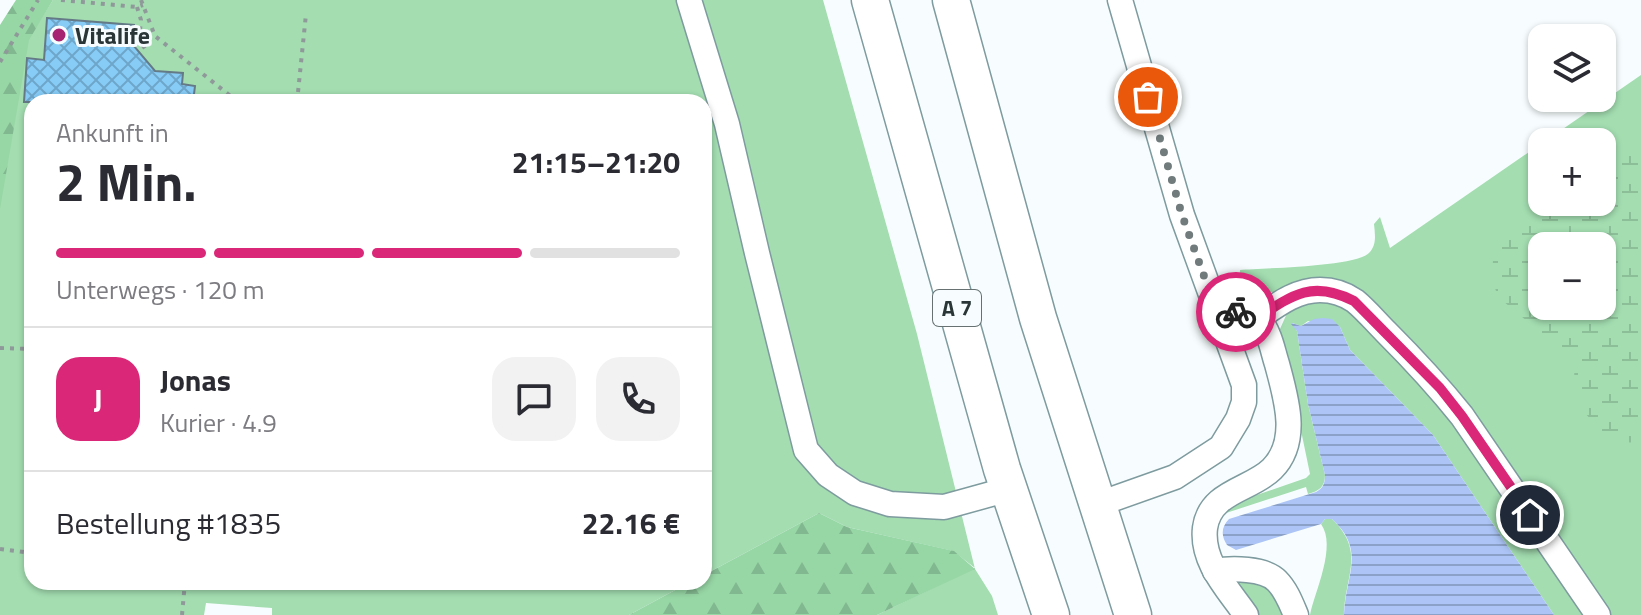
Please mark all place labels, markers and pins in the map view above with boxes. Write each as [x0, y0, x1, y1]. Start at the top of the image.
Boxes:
place label: Vitalife [75, 17, 150, 53]
marker: Vitalife [50, 26, 68, 44]
pin [1114, 63, 1182, 131]
pin [1496, 481, 1564, 549]

